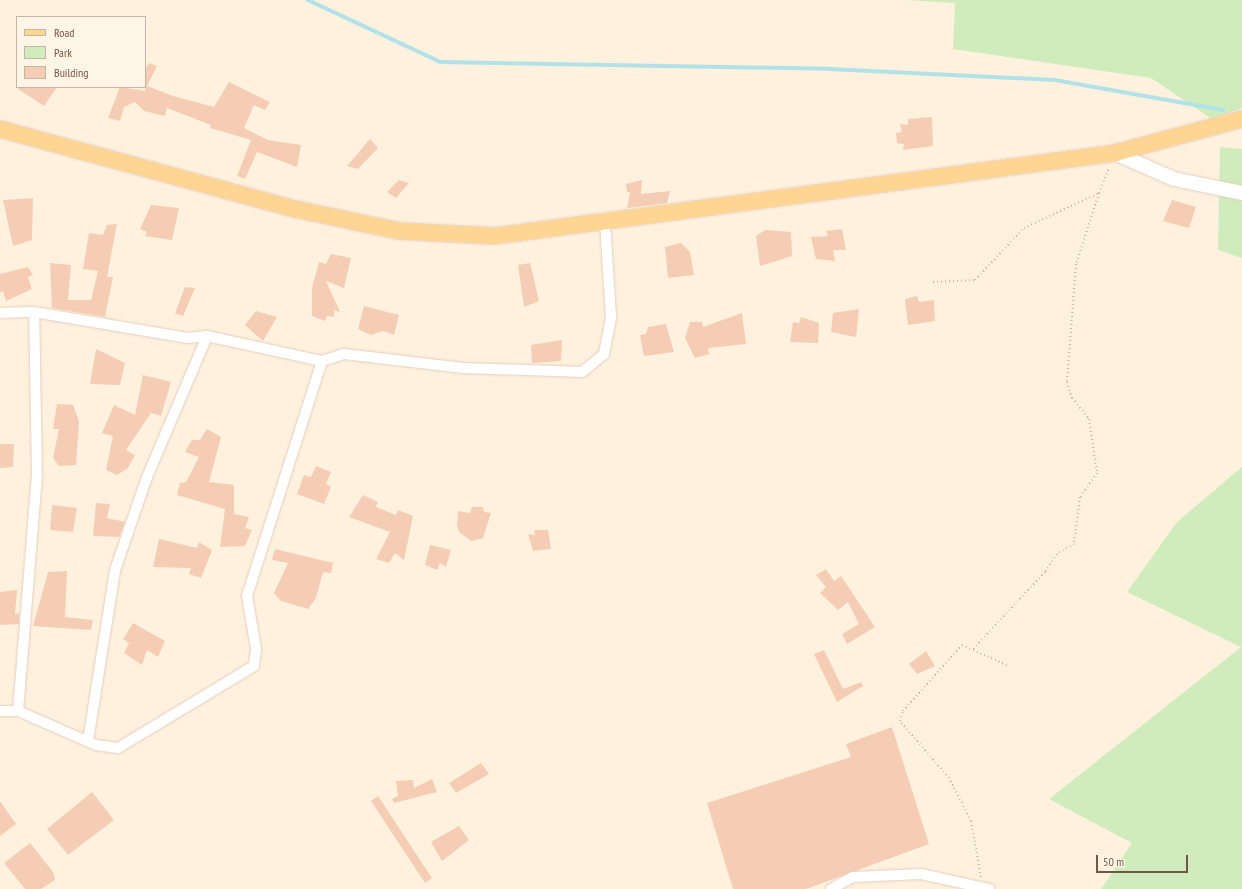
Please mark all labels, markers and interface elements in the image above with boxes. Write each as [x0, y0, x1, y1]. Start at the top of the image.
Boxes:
legend [16, 16, 146, 88]
text: Road [54, 25, 74, 40]
text: Park [54, 45, 72, 60]
text: Building [54, 65, 89, 80]
scale bar [1098, 847, 1190, 873]
text: 50 m [1103, 854, 1124, 869]

